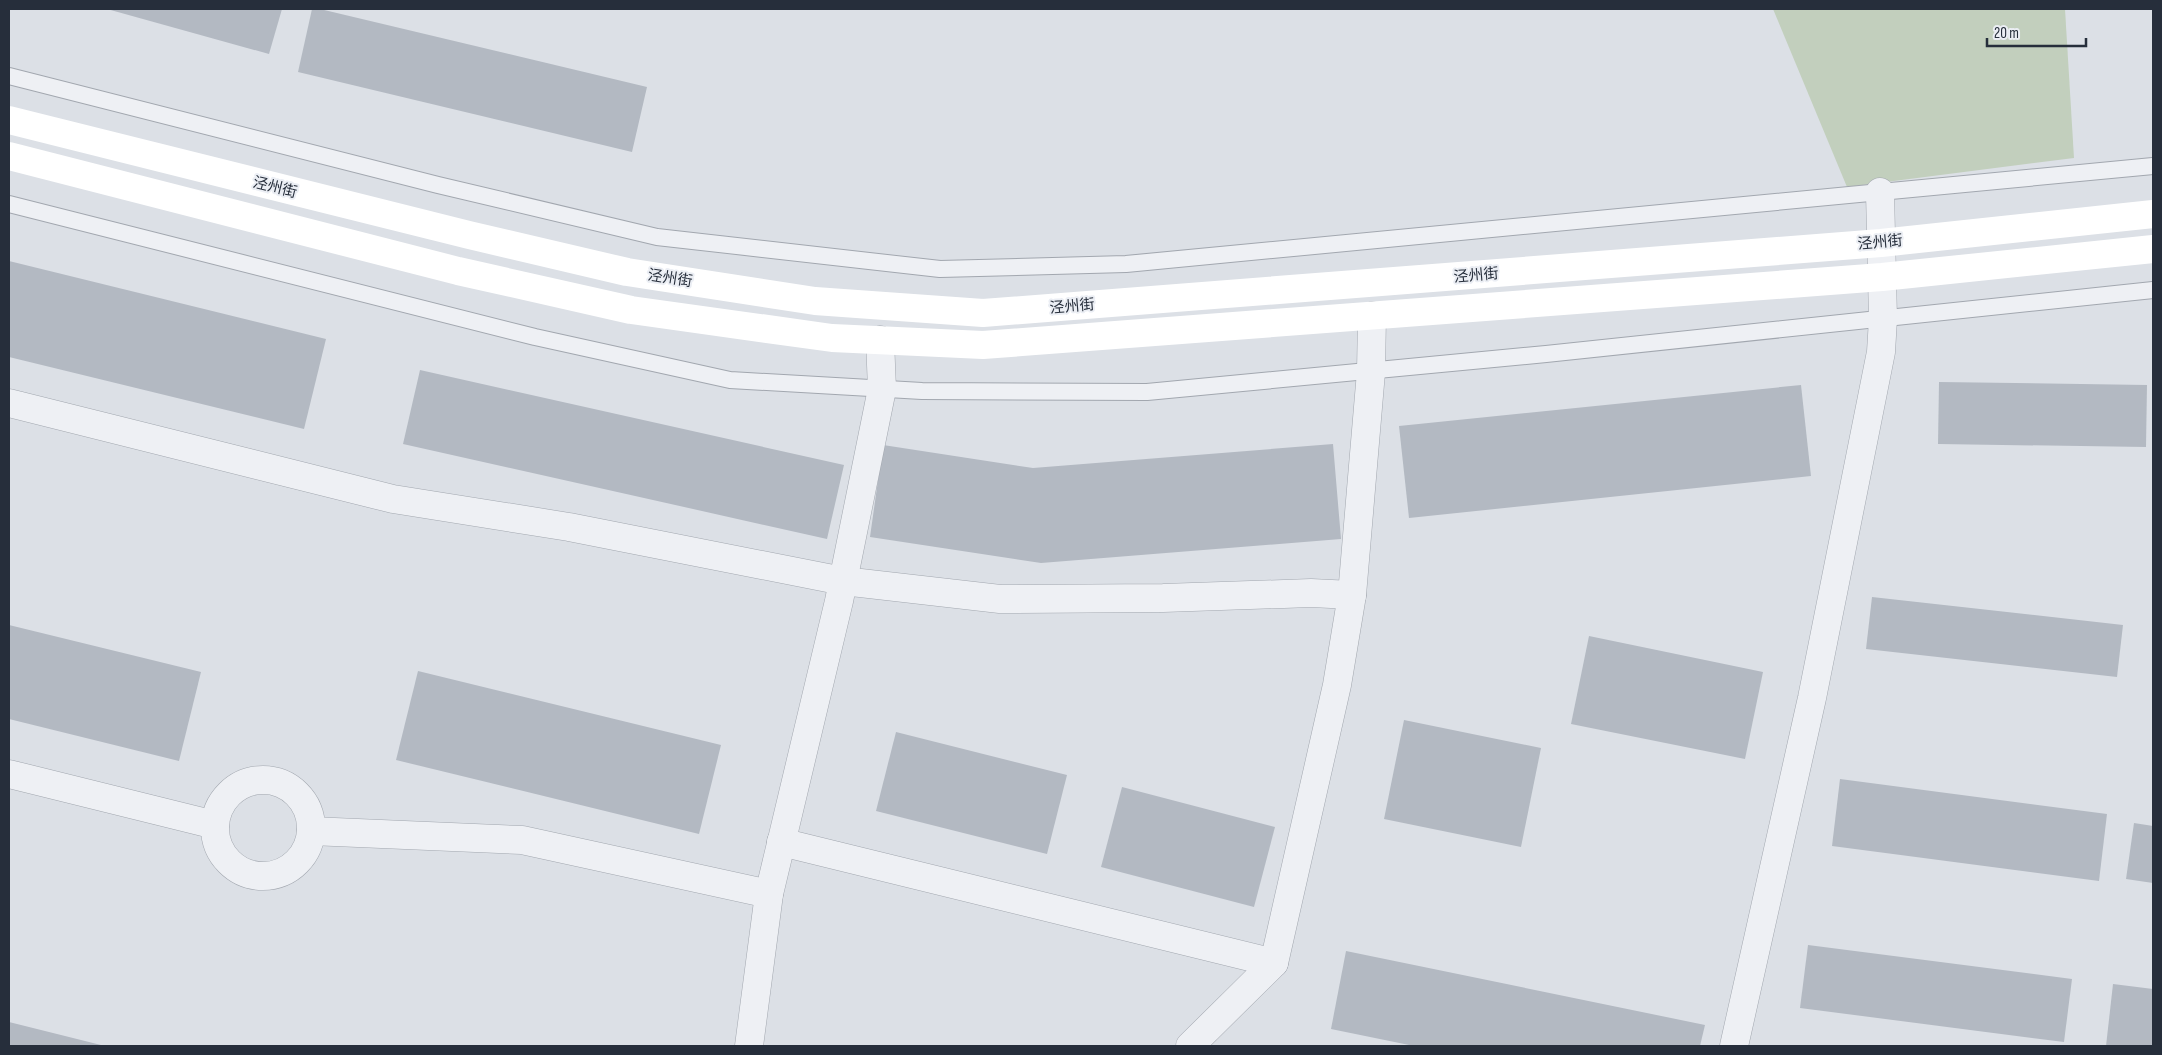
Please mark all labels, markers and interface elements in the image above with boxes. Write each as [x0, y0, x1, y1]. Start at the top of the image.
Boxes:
scale bar [1987, 15, 2086, 47]
text: 20 m [1994, 24, 2019, 43]
street label: 泾州街 [251, 173, 299, 202]
street label: 泾州街 [1857, 231, 1903, 254]
street label: 泾州街 [1453, 264, 1499, 287]
street label: 泾州街 [646, 266, 694, 291]
street label: 泾州街 [1049, 295, 1095, 318]

